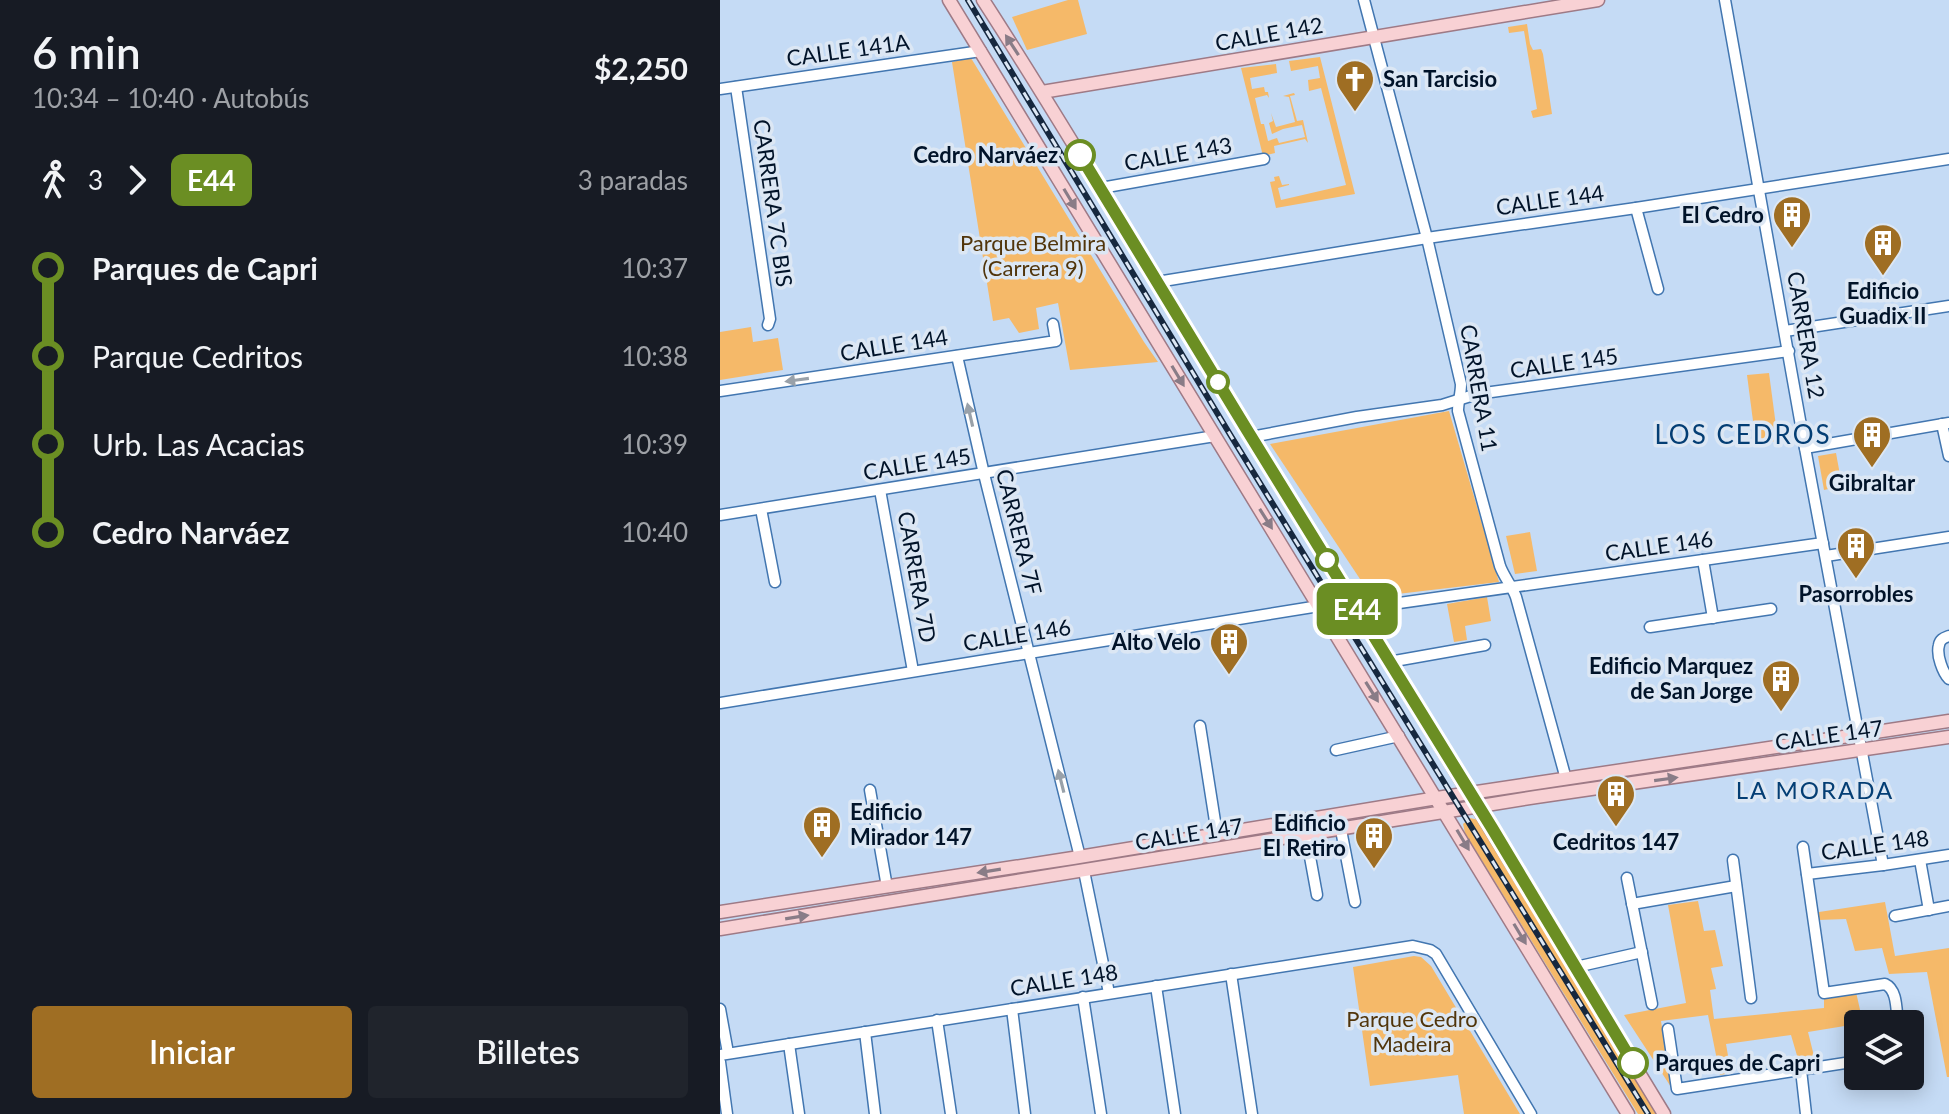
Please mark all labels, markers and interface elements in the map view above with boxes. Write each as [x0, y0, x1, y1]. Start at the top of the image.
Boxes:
street label: CALLE 142 [1213, 11, 1325, 56]
text: 6 min [32, 26, 141, 78]
street label: CALLE 141A [785, 28, 911, 71]
one-way arrow [1006, 34, 1020, 56]
text: $2,250 [594, 50, 688, 86]
church icon: San Tarcisio [1334, 58, 1376, 113]
place label: San Tarcisio [1383, 65, 1497, 92]
text: 10:34 – 10:40 · Autobús [32, 82, 309, 114]
street label: CARRERA 7C BIS [748, 117, 799, 288]
street label: CALLE 143 [1122, 131, 1234, 176]
marker: Cedro Narváez [1065, 140, 1095, 170]
place label: Cedro Narváez [913, 141, 1058, 168]
icon: walk [32, 158, 76, 202]
icon: forward [115, 158, 159, 202]
text: E44 [187, 163, 236, 197]
text: 3 [88, 164, 103, 196]
text: 3 paradas [578, 164, 688, 196]
street label: CALLE 144 [1494, 179, 1606, 220]
one-way arrow [1063, 188, 1077, 210]
building icon: El Cedro [1771, 194, 1813, 249]
place label: El Cedro [1682, 201, 1764, 228]
building icon: Edificio Guadix II [1862, 222, 1904, 277]
park label: Parque Belmira (Carrera 9) [960, 229, 1106, 281]
text: Parques de Capri [92, 250, 318, 286]
text: 10:37 [621, 252, 688, 284]
street label: CARRERA 12 [1782, 269, 1831, 401]
place label: Edificio Guadix II [1839, 277, 1927, 329]
street label: CARRERA 11 [1455, 322, 1504, 454]
street label: CALLE 144 [838, 323, 950, 366]
text: Parque Cedritos [92, 338, 303, 374]
text: 10:38 [621, 340, 688, 372]
street label: CALLE 145 [1508, 342, 1620, 383]
one-way arrow [1171, 365, 1185, 387]
unlabelled marker [1207, 371, 1229, 393]
one-way arrow [784, 374, 809, 387]
one-way arrow [963, 402, 976, 427]
building icon: Gibraltar [1851, 414, 1893, 469]
district label: LOS CEDROS [1654, 418, 1832, 450]
text: Urb. Las Acacias [92, 426, 305, 462]
text: 10:39 [621, 428, 688, 460]
street label: CALLE 145 [861, 442, 973, 485]
street label: CARRERA 7F [991, 466, 1048, 598]
place label: Gibraltar [1829, 469, 1916, 496]
one-way arrow [1258, 508, 1272, 530]
street label: CARRERA 7D [893, 509, 942, 645]
text: Cedro Narváez [92, 514, 290, 550]
text: 10:40 [621, 516, 688, 548]
street label: CALLE 146 [1603, 525, 1715, 566]
building icon: Pasorrobles [1835, 525, 1877, 580]
unlabelled marker [1316, 549, 1338, 571]
place label: Pasorrobles [1799, 580, 1913, 607]
line badge: E44 [1311, 583, 1403, 635]
text: E44 [1333, 592, 1381, 626]
street label: CALLE 146 [961, 613, 1073, 656]
building icon: Alto Velo [1208, 621, 1250, 676]
place label: Alto Velo [1111, 628, 1201, 655]
place label: Edificio Marquez de San Jorge [1589, 652, 1753, 704]
building icon: Edificio Marquez de San Jorge [1760, 658, 1802, 713]
one-way arrow [1365, 681, 1379, 703]
street label: CALLE 147 [1773, 714, 1885, 755]
one-way arrow [1054, 769, 1066, 794]
one-way arrow [1654, 772, 1679, 785]
building icon: Cedritos 147 [1595, 773, 1637, 828]
district label: LA MORADA [1736, 775, 1894, 804]
place label: Edificio Mirador 147 [850, 798, 972, 850]
building icon: Edificio Mirador 147 [801, 804, 843, 859]
place label: Edificio El Retiro [1263, 809, 1346, 861]
street label: CALLE 147 [1133, 812, 1245, 855]
building icon: Edificio El Retiro [1353, 815, 1395, 870]
street label: CALLE 148 [1819, 824, 1931, 865]
place label: Cedritos 147 [1553, 828, 1679, 855]
one-way arrow [1455, 829, 1469, 851]
one-way arrow [976, 865, 1001, 878]
one-way arrow [785, 910, 810, 923]
one-way arrow [1513, 923, 1527, 945]
street label: CALLE 148 [1008, 958, 1120, 1001]
park label: Parque Cedro Madeira [1346, 1005, 1478, 1057]
button: Iniciar [32, 1006, 352, 1098]
button: Billetes [368, 1006, 688, 1098]
map controls [1844, 1010, 1924, 1090]
button: layers [1844, 1010, 1924, 1090]
marker: Parques de Capri [1618, 1048, 1648, 1078]
place label: Parques de Capri [1655, 1049, 1821, 1076]

